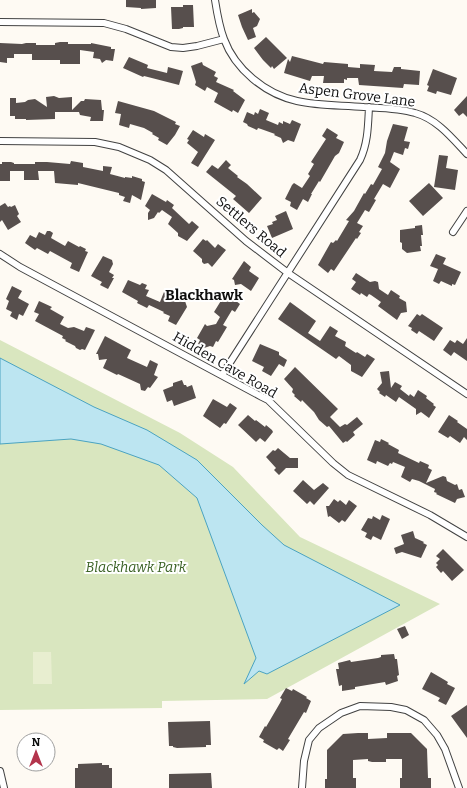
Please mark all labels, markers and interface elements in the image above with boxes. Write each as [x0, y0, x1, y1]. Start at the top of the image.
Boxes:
street label: Aspen Grove Lane [298, 79, 416, 111]
street label: Settlers Road [213, 193, 289, 261]
district label: Blackhawk [165, 286, 243, 304]
street label: Hidden Cave Road [170, 328, 280, 402]
park label: Blackhawk Park [86, 559, 187, 576]
north arrow [16, 732, 56, 772]
text: N [32, 736, 41, 749]

